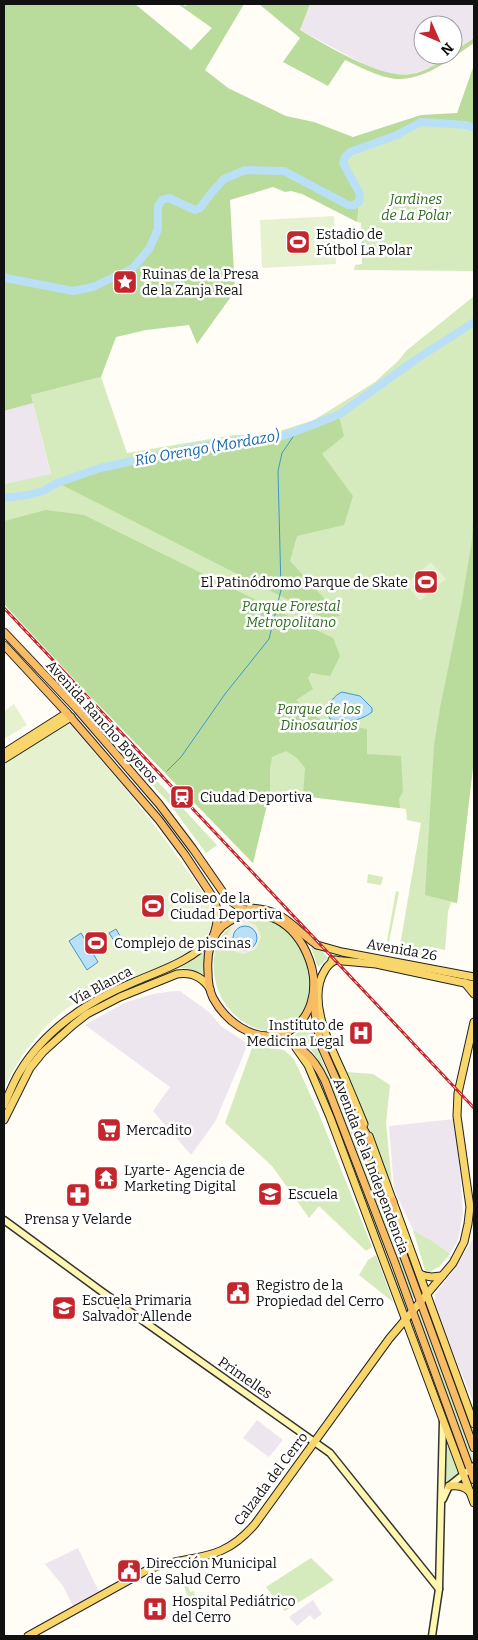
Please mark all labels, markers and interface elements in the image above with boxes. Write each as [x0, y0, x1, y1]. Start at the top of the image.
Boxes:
north arrow [413, 15, 463, 65]
text: N [437, 39, 457, 59]
park label: Jardines de La Polar [381, 191, 452, 224]
place label: Estadio de Fútbol La Polar [316, 226, 412, 259]
sports icon: Estadio de Fútbol La Polar [285, 229, 311, 255]
place label: Ruinas de la Presa de la Zanja Real [142, 266, 259, 299]
place icon: Ruinas de la Presa de la Zanja Real [112, 269, 138, 295]
water label: Río Orengo (Mordazo) [133, 426, 281, 470]
sports icon: El Patinódromo Parque de Skate [413, 569, 439, 595]
place label: El Patinódromo Parque de Skate [201, 574, 408, 591]
park label: Parque Forestal Metropolitano [242, 598, 340, 631]
street label: Avenida Rancho Boyeros [42, 657, 162, 787]
park label: Parque de los Dinosaurios [277, 701, 361, 734]
station icon: Ciudad Deportiva [169, 784, 195, 810]
place label: Ciudad Deportiva [200, 789, 313, 806]
place label: Coliseo de la Ciudad Deportiva [170, 890, 283, 923]
sports icon: Coliseo de la Ciudad Deportiva [140, 893, 166, 919]
sports icon: Complejo de piscinas [83, 930, 109, 956]
place label: Complejo de piscinas [114, 935, 251, 952]
street label: Avenida 26 [365, 935, 439, 965]
street label: Vía Blanca [67, 962, 135, 1009]
place label: Instituto de Medicina Legal [247, 1017, 344, 1050]
hospital icon: Instituto de Medicina Legal [348, 1020, 374, 1046]
street label: Avenida de la Independencia [330, 1076, 413, 1257]
supermarket icon: Mercadito [96, 1117, 122, 1143]
place label: Mercadito [126, 1122, 192, 1139]
place label: Lyarte- Agencia de Marketing Digital [124, 1162, 245, 1195]
temple icon: Lyarte- Agencia de Marketing Digital [93, 1165, 119, 1191]
school or university icon: Escuela [257, 1181, 283, 1207]
pharmacy icon: Prensa y Velarde [65, 1182, 91, 1208]
place label: Escuela [288, 1186, 338, 1203]
place label: Prensa y Velarde [24, 1211, 132, 1228]
place label: Registro de la Propiedad del Cerro [256, 1277, 384, 1310]
public building icon: Registro de la Propiedad del Cerro [225, 1280, 251, 1306]
place label: Escuela Primaria Salvador Allende [82, 1292, 192, 1325]
school or university icon: Escuela Primaria Salvador Allende [51, 1295, 77, 1321]
street label: Primelles [215, 1353, 275, 1403]
street label: Calzada del Cerro [230, 1429, 312, 1529]
place label: Dirección Municipal de Salud Cerro [146, 1555, 277, 1588]
public building icon: Dirección Municipal de Salud Cerro [116, 1558, 142, 1584]
place label: Hospital Pediátrico del Cerro [172, 1593, 296, 1626]
hospital icon: Hospital Pediátrico del Cerro [142, 1596, 168, 1622]

